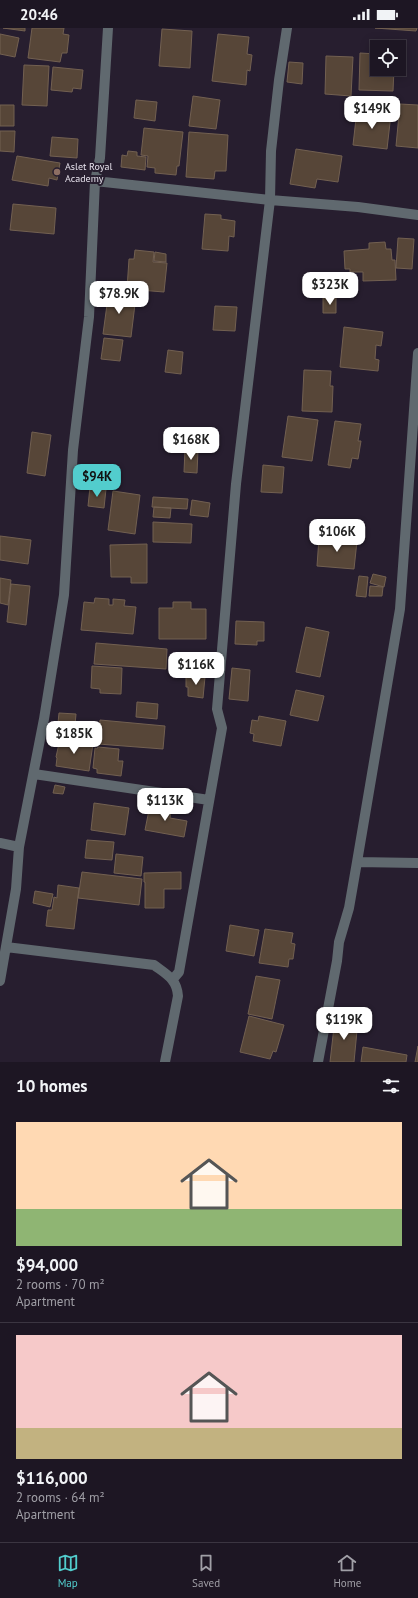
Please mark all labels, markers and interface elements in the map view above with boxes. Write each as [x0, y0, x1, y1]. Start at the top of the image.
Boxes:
text: 20:46 [20, 5, 58, 24]
map controls [370, 40, 406, 76]
button: locate [370, 40, 406, 76]
pin: $149K [344, 96, 400, 130]
text: $149K [353, 100, 391, 117]
place label: Aslet Royal Academy [65, 160, 112, 185]
marker: Aslet Royal Academy [52, 167, 62, 177]
pin: $323K [302, 272, 358, 306]
text: $323K [311, 276, 349, 293]
pin: $78.9K [86, 281, 152, 315]
text: $78.9K [99, 285, 139, 302]
pin: $168K [163, 427, 219, 461]
text: $168K [172, 431, 210, 448]
pin: $94K [73, 464, 121, 498]
text: $94K [82, 468, 112, 485]
pin: $106K [309, 519, 365, 553]
text: $106K [318, 523, 356, 540]
pin: $116K [168, 652, 224, 686]
text: $116K [177, 656, 215, 673]
pin: $185K [46, 721, 102, 755]
text: $185K [55, 725, 93, 742]
pin: $113K [137, 788, 193, 822]
text: $113K [146, 792, 184, 809]
pin: $119K [316, 1007, 372, 1041]
text: $119K [325, 1011, 363, 1028]
text: 10 homes [16, 1075, 87, 1097]
icon: filters [380, 1075, 402, 1097]
icon: home [173, 1148, 245, 1220]
text: $94,000 [16, 1254, 78, 1276]
text: 2 rooms · 70 m² [16, 1276, 105, 1293]
text: Apartment [16, 1293, 75, 1310]
icon: home [173, 1361, 245, 1433]
text: $116,000 [16, 1467, 88, 1489]
text: 2 rooms · 64 m² [16, 1489, 105, 1506]
text: Apartment [16, 1506, 75, 1523]
tab: Map [57, 1552, 79, 1590]
tab: Saved [192, 1552, 220, 1590]
tab: Home [333, 1552, 361, 1590]

